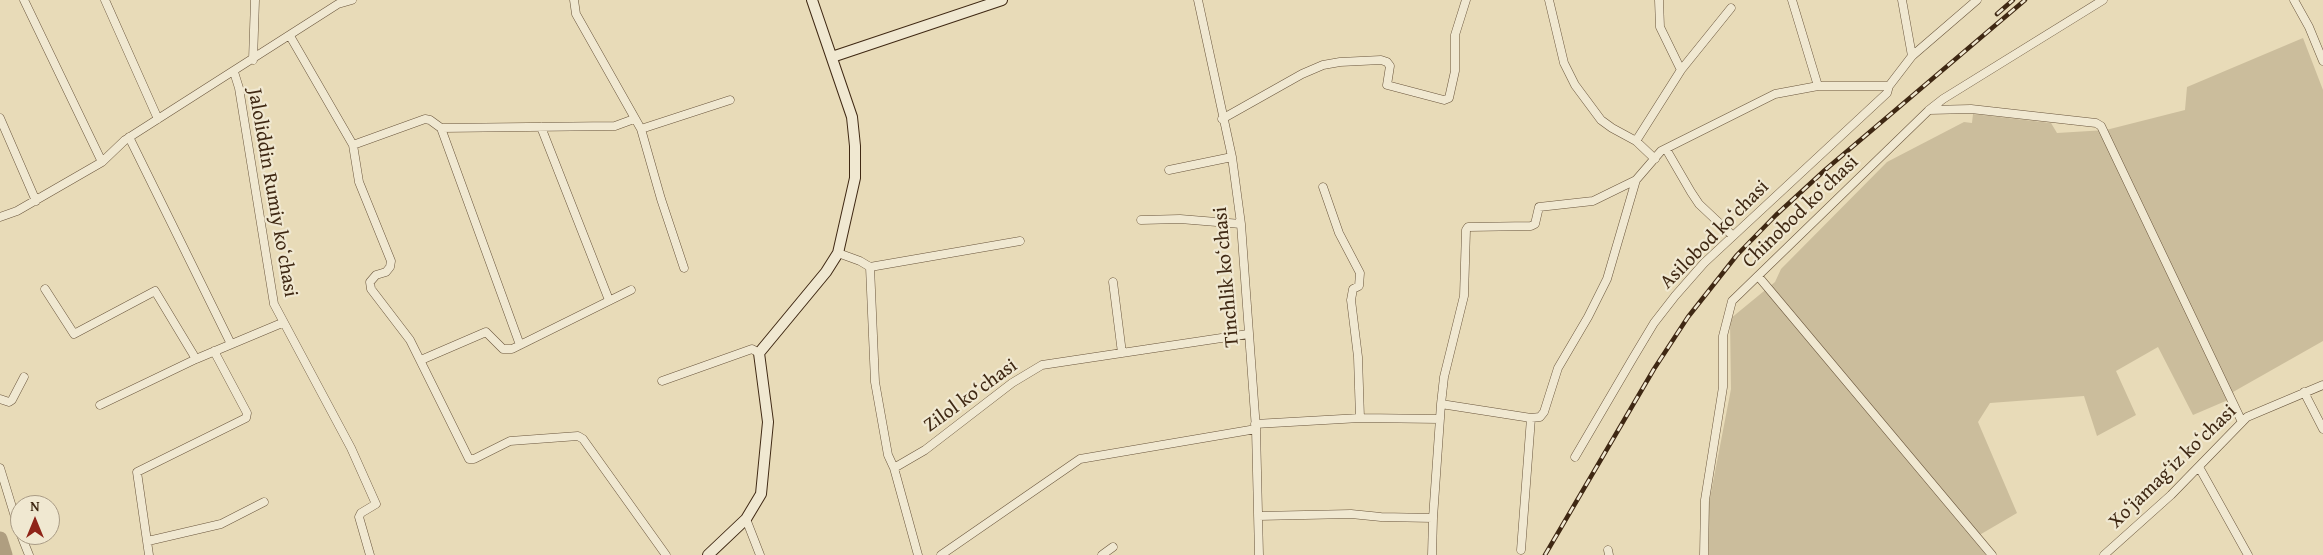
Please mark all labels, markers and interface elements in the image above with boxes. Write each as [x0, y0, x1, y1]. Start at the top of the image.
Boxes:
street label: Jaloliddin Rumiy koʻchasi [242, 87, 302, 299]
street label: Chinobod koʻchasi [1738, 151, 1864, 273]
street label: Asilobod koʻchasi [1655, 175, 1775, 295]
street label: Tinchlik koʻchasi [1209, 206, 1245, 348]
street label: Zilol ko‘chasi [920, 354, 1022, 438]
street label: Xoʻjamagʻiz koʻchasi [2104, 400, 2242, 534]
north arrow [10, 495, 60, 545]
text: N [30, 496, 40, 516]

